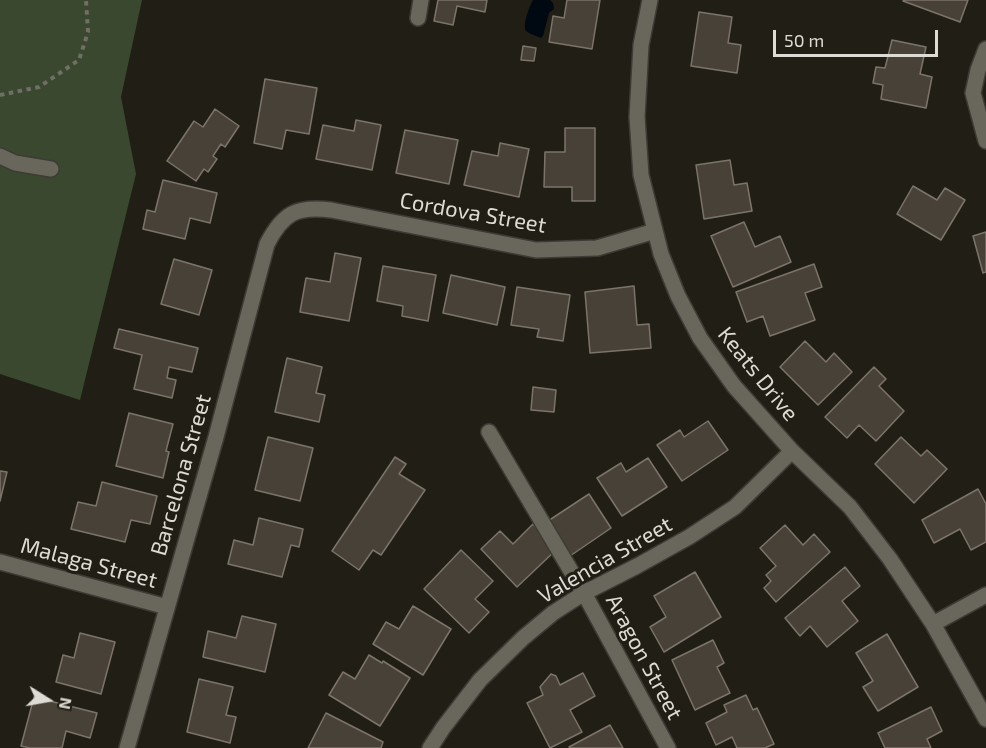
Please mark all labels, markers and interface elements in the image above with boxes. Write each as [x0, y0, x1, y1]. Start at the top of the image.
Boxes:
scale bar [776, 18, 941, 56]
text: 50 m [784, 29, 824, 51]
street label: Cordova Street [398, 187, 548, 239]
street label: Keats Drive [712, 322, 804, 426]
street label: Barcelona Street [145, 391, 217, 559]
street label: Valencia Street [533, 511, 677, 609]
street label: Malaga Street [18, 532, 160, 594]
street label: Aragon Street [600, 590, 688, 724]
north arrow [18, 670, 78, 730]
text: N [56, 696, 77, 711]

